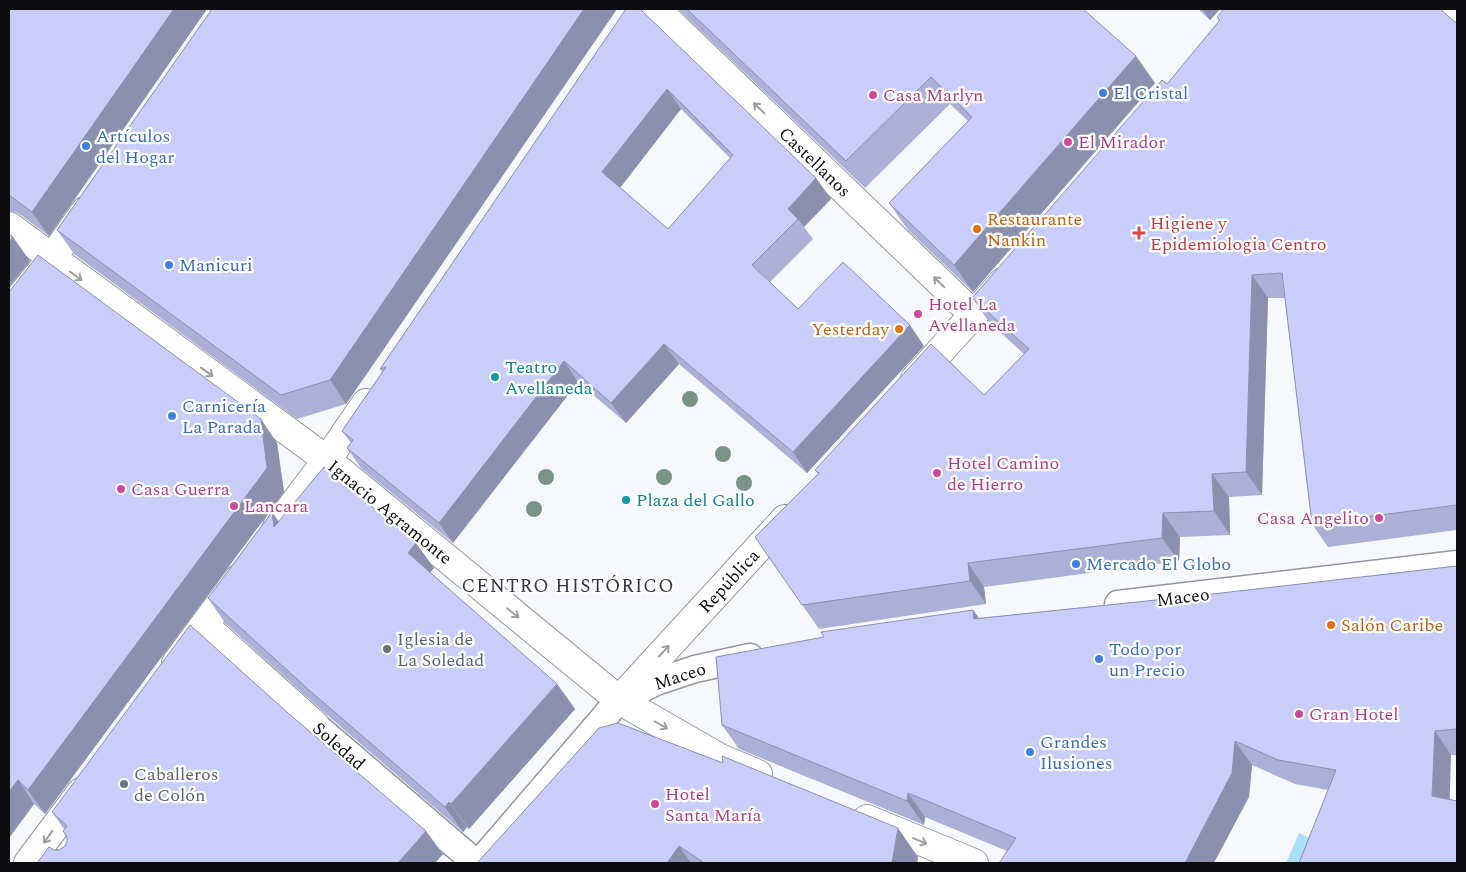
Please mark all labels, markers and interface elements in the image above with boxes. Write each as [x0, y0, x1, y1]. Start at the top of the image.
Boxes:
place label: El Cristal [1113, 80, 1188, 107]
place label: Casa Marlyn [883, 82, 984, 109]
marker: El Cristal [1097, 87, 1109, 99]
marker: Casa Marlyn [867, 89, 879, 101]
one-way arrow [752, 102, 765, 114]
street label: Castellanos [772, 121, 857, 204]
place label: Artículos del Hogar [96, 123, 174, 171]
place label: El Mirador [1078, 129, 1165, 156]
marker: El Mirador [1062, 136, 1074, 148]
marker: Artículos del Hogar [80, 140, 92, 152]
place label: Restaurante Nankin [987, 206, 1082, 254]
place label: Higiene y Epidemiologia Centro [1150, 210, 1327, 258]
marker: Restaurante Nankin [971, 223, 983, 235]
marker: Higiene y Epidemiologia Centro [1132, 226, 1146, 240]
place label: Manicuri [179, 252, 253, 279]
marker: Manicuri [163, 259, 175, 271]
one-way arrow [69, 270, 83, 281]
one-way arrow [933, 276, 945, 288]
place label: Hotel La Avellaneda [928, 291, 1016, 339]
marker: Hotel La Avellaneda [912, 308, 924, 320]
place label: Yesterday [811, 316, 890, 343]
marker: Yesterday [893, 323, 905, 335]
place label: Teatro Avellaneda [505, 354, 593, 402]
one-way arrow [200, 367, 214, 377]
marker: Teatro Avellaneda [489, 371, 501, 383]
place label: Carnicería La Parada [182, 393, 266, 441]
marker: Carnicería La Parada [166, 410, 178, 422]
place label: Hotel Camino de Hierro [947, 450, 1059, 498]
street label: Ignacio Agramonte [321, 453, 458, 571]
marker: Hotel Camino de Hierro [931, 467, 943, 479]
place label: Casa Guerra [131, 476, 230, 503]
marker: Casa Guerra [115, 483, 127, 495]
place label: Plaza del Gallo [636, 487, 755, 514]
place label: Lancara [244, 493, 308, 520]
marker: Plaza del Gallo [620, 494, 632, 506]
marker: Lancara [228, 500, 240, 512]
place label: Casa Angelito [1257, 505, 1369, 532]
marker: Casa Angelito [1373, 512, 1385, 524]
street label: República [692, 543, 766, 620]
place label: Mercado El Globo [1086, 551, 1231, 578]
marker: Mercado El Globo [1070, 558, 1082, 570]
district label: CENTRO HISTÓRICO [462, 572, 674, 601]
street label: Maceo [1155, 581, 1211, 614]
one-way arrow [506, 608, 519, 619]
place label: Salón Caribe [1341, 612, 1443, 639]
marker: Salón Caribe [1325, 619, 1337, 631]
place label: Iglesia de La Soledad [397, 626, 484, 674]
place label: Todo por un Precio [1109, 636, 1185, 684]
marker: Iglesia de La Soledad [381, 643, 393, 655]
one-way arrow [658, 645, 669, 658]
marker: Todo por un Precio [1093, 653, 1105, 665]
street label: Maceo [651, 655, 710, 698]
place label: Gran Hotel [1309, 701, 1399, 728]
marker: Gran Hotel [1293, 708, 1305, 720]
street label: Soledad [306, 716, 371, 777]
one-way arrow [653, 720, 668, 730]
place label: Grandes Ilusiones [1040, 729, 1113, 777]
marker: Grandes Ilusiones [1024, 746, 1036, 758]
place label: Caballeros de Colón [134, 761, 219, 809]
marker: Caballeros de Colón [118, 778, 130, 790]
place label: Hotel Santa María [665, 781, 762, 829]
marker: Hotel Santa María [649, 798, 661, 810]
one-way arrow [43, 830, 53, 844]
one-way arrow [912, 837, 927, 847]

